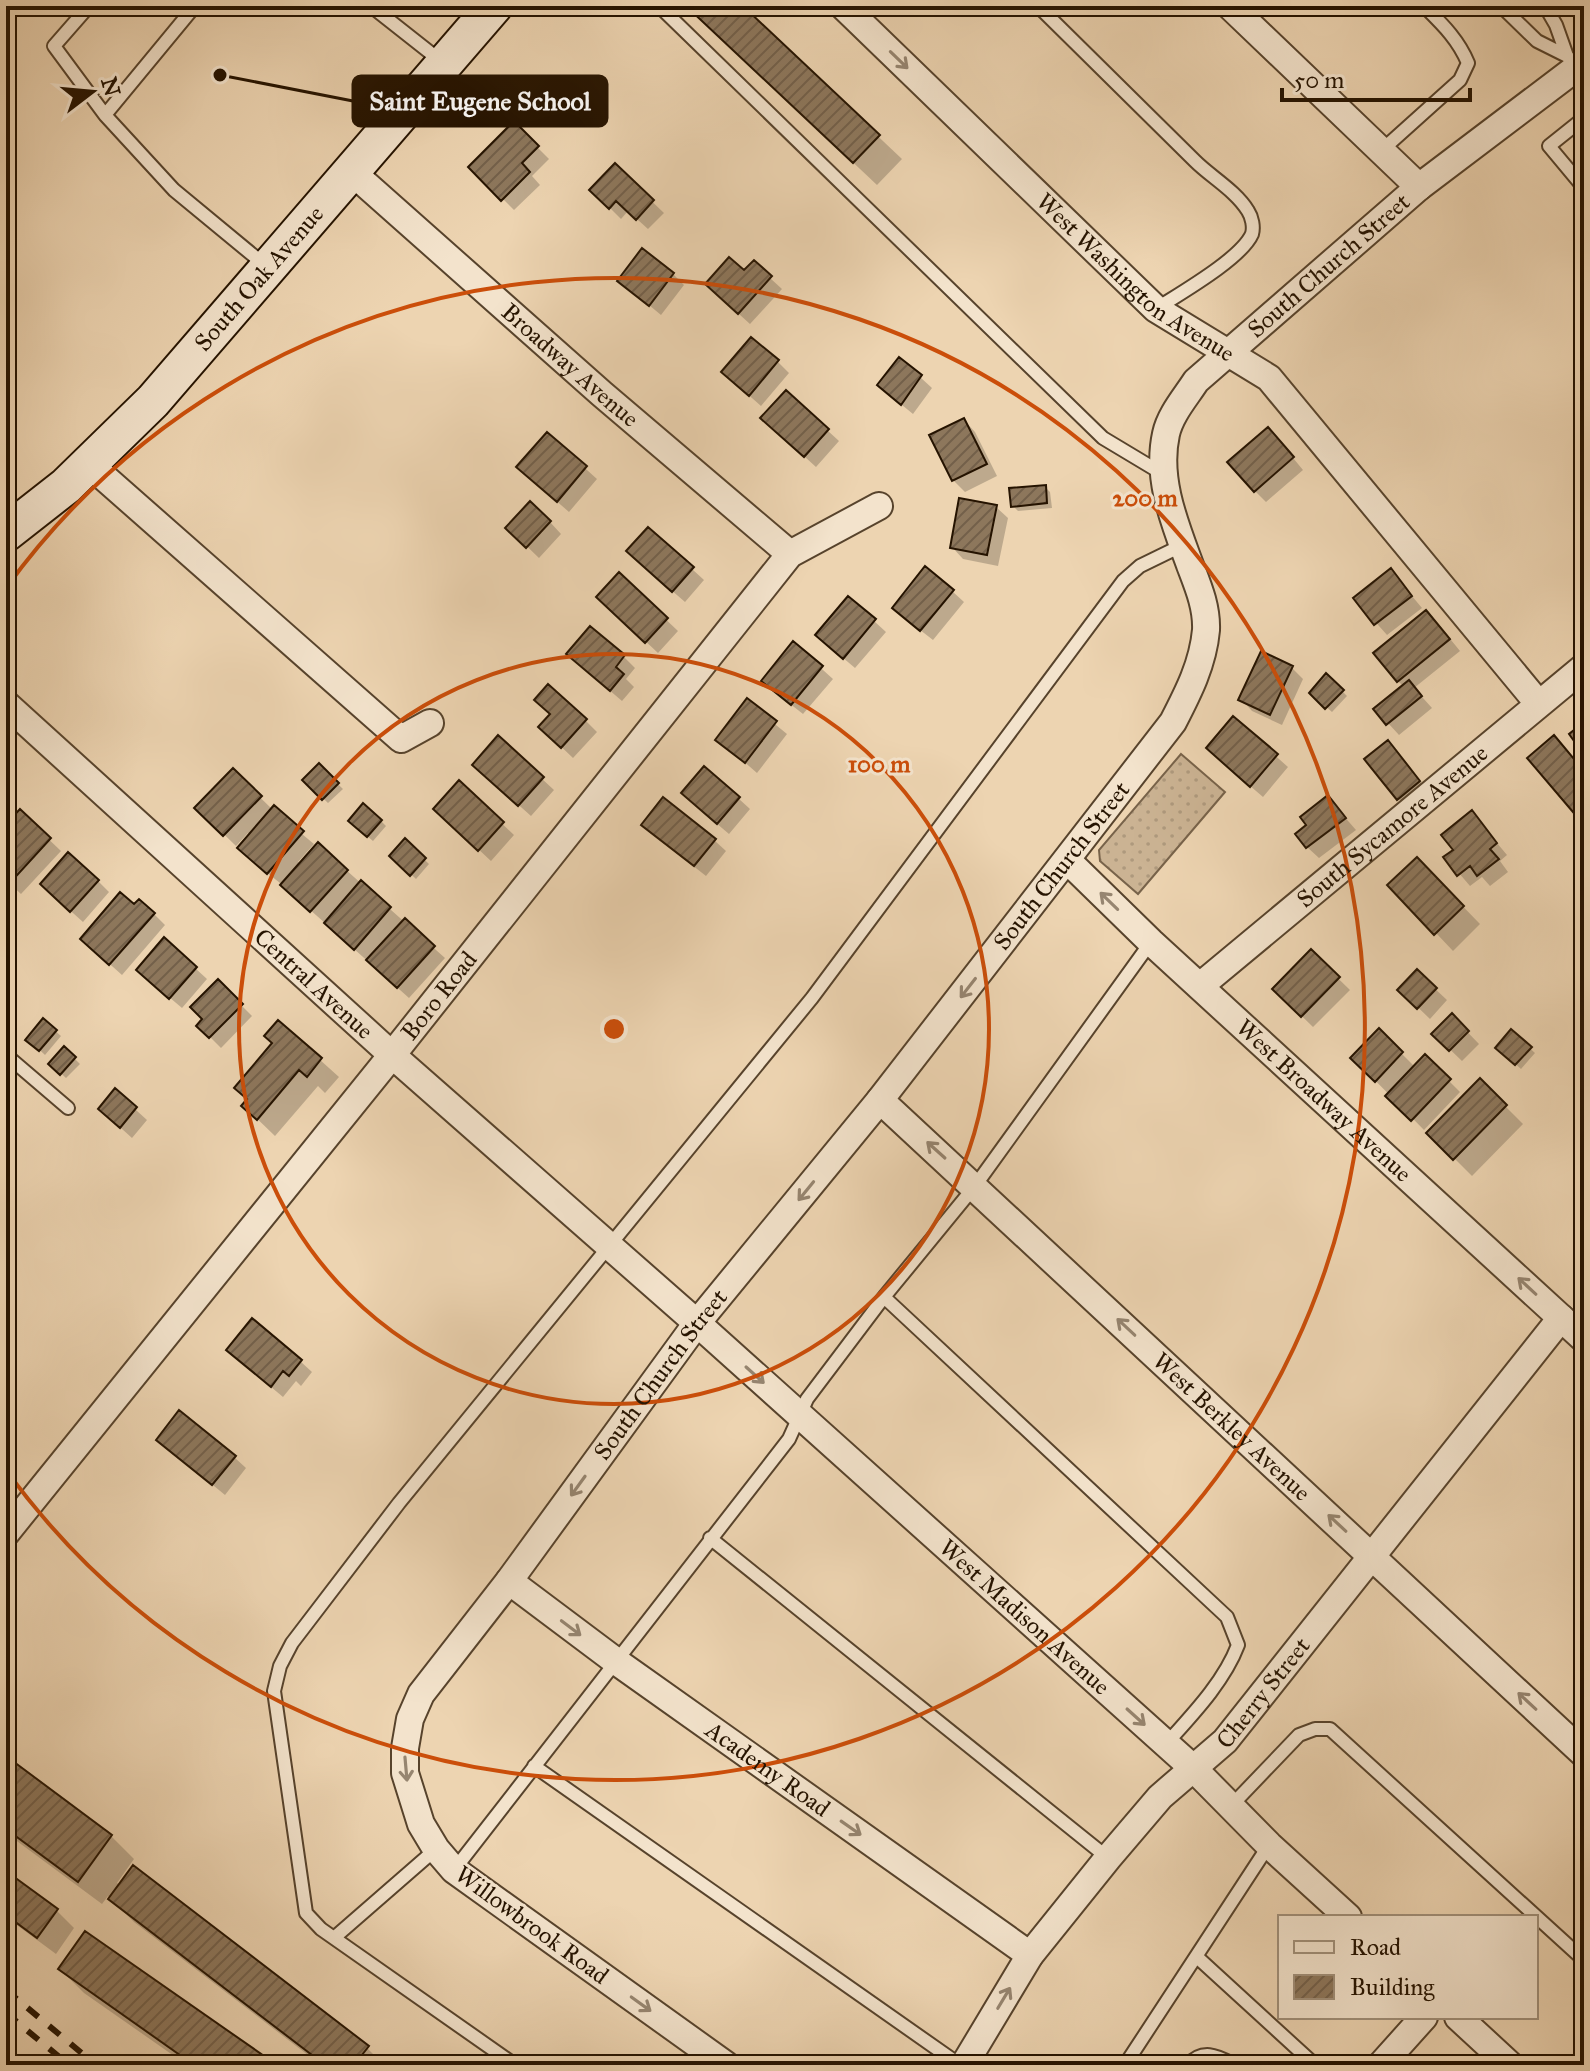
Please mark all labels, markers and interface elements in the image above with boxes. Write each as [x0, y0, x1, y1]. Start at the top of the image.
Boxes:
one-way arrow [889, 51, 909, 70]
north arrow [52, 52, 132, 132]
scale bar [1282, 52, 1470, 102]
text: 50 m [1294, 65, 1344, 95]
text: N [95, 74, 126, 100]
callout: Saint Eugene School [353, 76, 607, 126]
text: Saint Eugene School [369, 85, 592, 118]
street label: South Church Street [1241, 186, 1416, 344]
street label: West Washington Avenue [1030, 187, 1240, 368]
street label: South Oak Avenue [188, 199, 330, 357]
street label: Broadway Avenue [495, 297, 645, 434]
text: 200 m [1112, 483, 1178, 513]
street label: South Sycamore Avenue [1291, 738, 1494, 914]
text: 100 m [848, 749, 911, 779]
street label: South Church Street [987, 775, 1137, 956]
one-way arrow [1099, 892, 1119, 911]
street label: Central Avenue [248, 922, 380, 1046]
street label: Boro Road [394, 945, 484, 1046]
one-way arrow [959, 977, 976, 998]
street label: West Broadway Avenue [1230, 1013, 1418, 1188]
centre of rings [600, 1015, 628, 1043]
one-way arrow [926, 1141, 946, 1159]
one-way arrow [797, 1181, 815, 1202]
one-way arrow [1517, 1278, 1537, 1296]
street label: South Church Street [587, 1282, 734, 1466]
one-way arrow [1116, 1317, 1136, 1336]
street label: West Berkley Avenue [1146, 1346, 1317, 1507]
one-way arrow [745, 1365, 765, 1383]
one-way arrow [570, 1474, 587, 1496]
one-way arrow [1327, 1514, 1347, 1533]
street label: West Madison Avenue [933, 1533, 1116, 1701]
one-way arrow [560, 1620, 582, 1636]
street label: Cherry Street [1210, 1631, 1317, 1755]
one-way arrow [1517, 1691, 1537, 1710]
one-way arrow [1125, 1708, 1145, 1726]
street label: Academy Road [699, 1714, 836, 1823]
one-way arrow [399, 1755, 414, 1782]
one-way arrow [840, 1819, 861, 1836]
street label: Willowbrook Road [449, 1859, 615, 1991]
legend [1278, 1915, 1538, 2019]
text: Road [1350, 1932, 1401, 1962]
text: Building [1350, 1972, 1435, 2002]
one-way arrow [996, 1987, 1012, 2010]
one-way arrow [630, 1996, 652, 2012]

